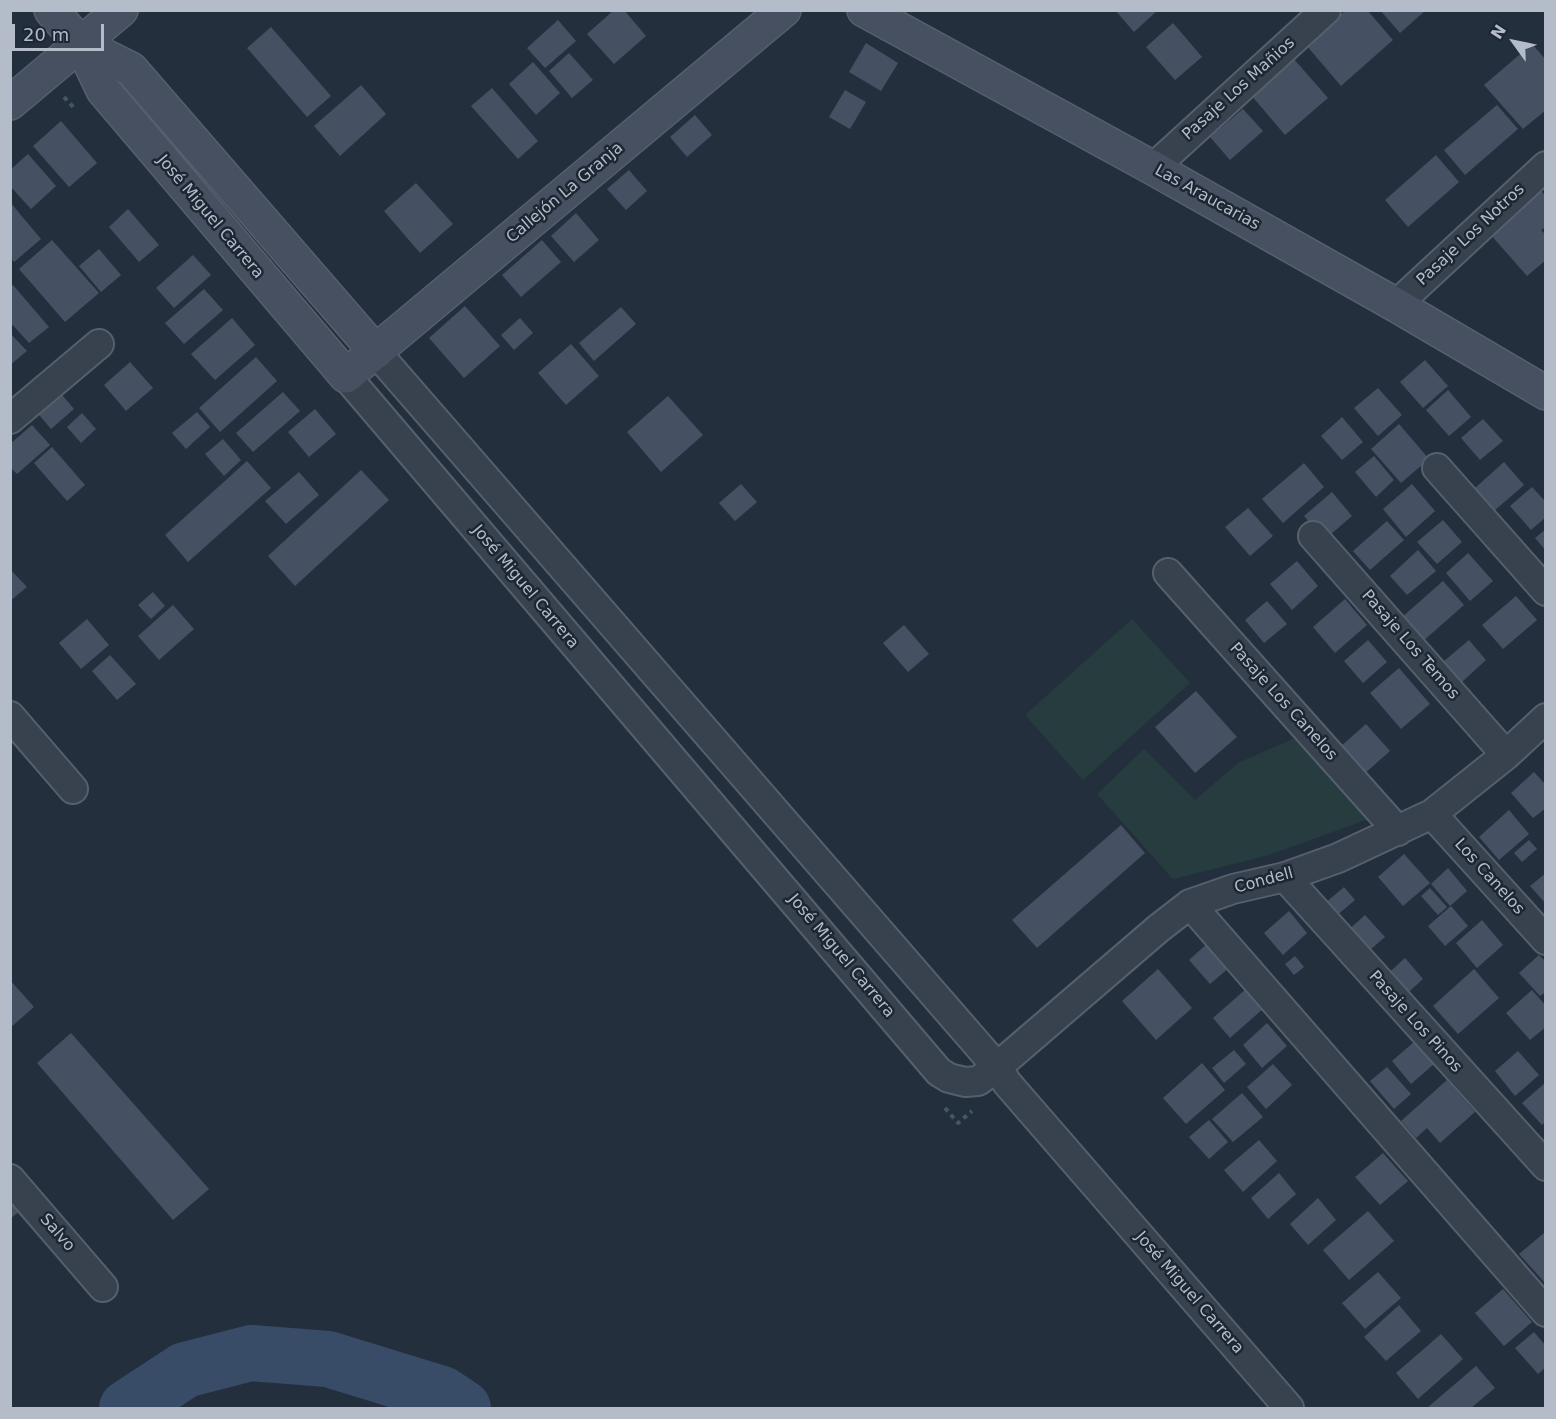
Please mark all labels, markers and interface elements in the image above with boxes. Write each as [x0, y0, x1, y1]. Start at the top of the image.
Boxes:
scale bar [15, 12, 106, 50]
north arrow [1484, 12, 1544, 72]
text: N [1487, 21, 1510, 43]
text: 20 m [23, 24, 69, 45]
street label: Pasaje Los Mañios [1179, 34, 1299, 144]
street label: Callejón La Granja [503, 139, 627, 247]
street label: José Miguel Carrera [153, 151, 267, 283]
street label: Las Araucarias [1151, 161, 1263, 235]
street label: Pasaje Los Notros [1413, 180, 1529, 290]
street label: José Miguel Carrera [468, 521, 582, 653]
street label: Pasaje Los Temos [1357, 586, 1463, 704]
street label: Pasaje Los Canelos [1225, 639, 1341, 765]
street label: Los Canelos [1450, 835, 1528, 919]
street label: Condell [1233, 864, 1295, 898]
street label: José Miguel Carrera [784, 890, 898, 1022]
street label: Pasaje Los Pinos [1364, 967, 1466, 1077]
street label: Salvo [35, 1210, 79, 1256]
street label: José Miguel Carrera [1131, 1228, 1247, 1358]

